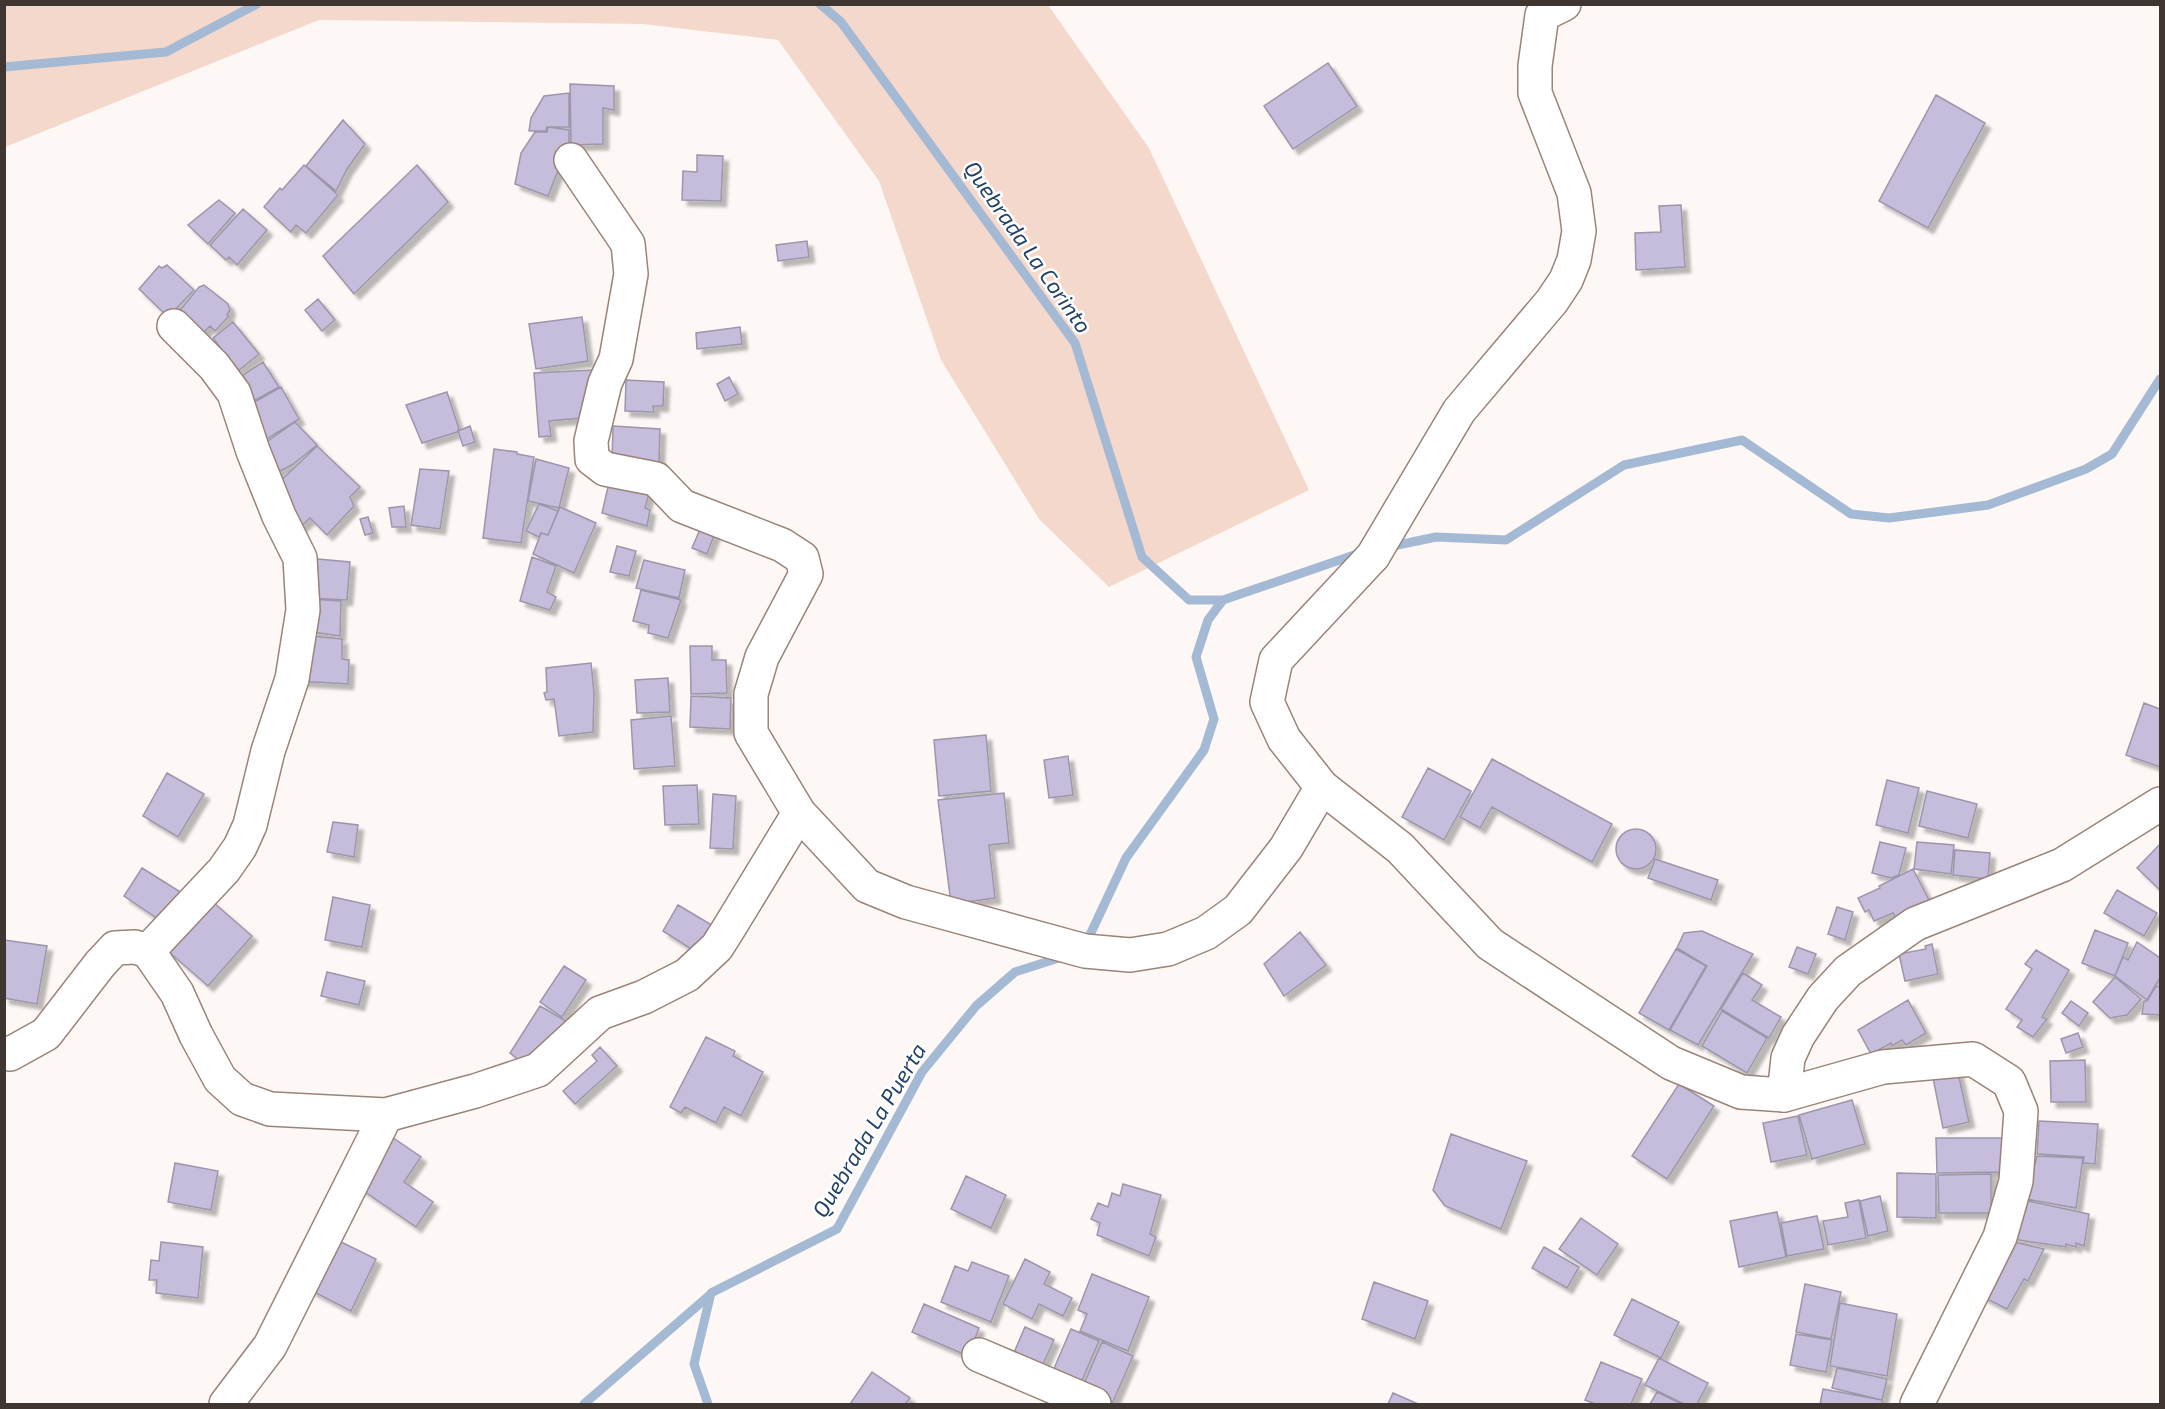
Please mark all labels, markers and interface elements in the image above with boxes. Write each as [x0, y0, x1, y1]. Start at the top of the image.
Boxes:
water label: Quebrada La Corinto [959, 155, 1098, 338]
water label: Quebrada La Puerta [806, 1038, 931, 1222]

